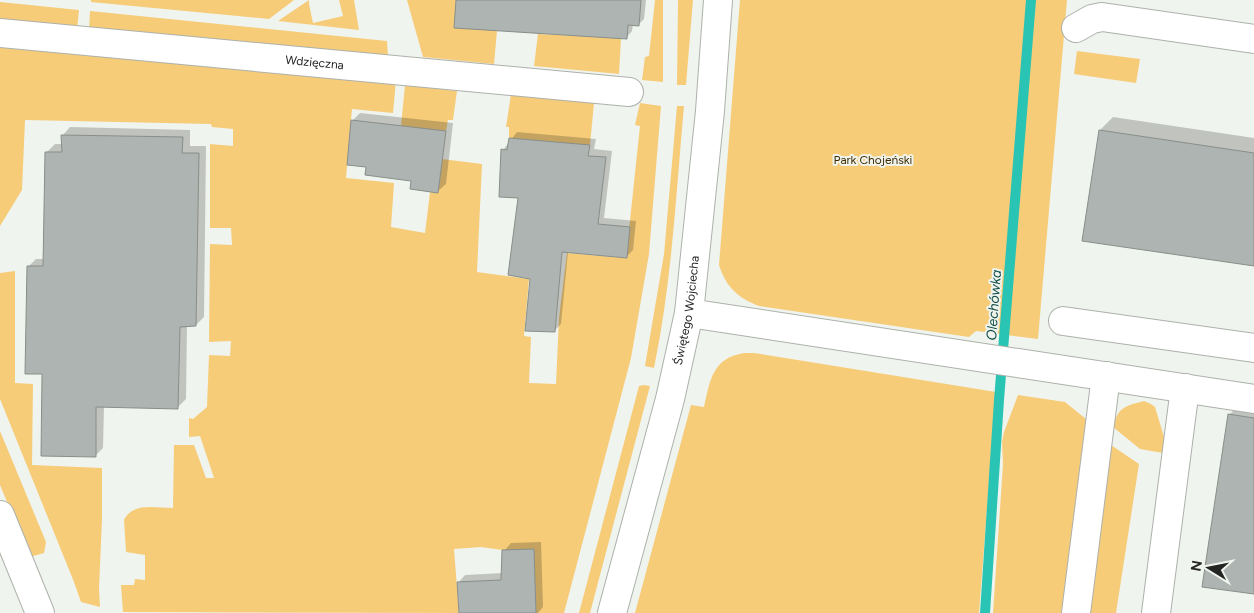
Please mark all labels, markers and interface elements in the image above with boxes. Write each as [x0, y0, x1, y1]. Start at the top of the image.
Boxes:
street label: Wdzięczna [285, 53, 344, 72]
park label: Park Chojeński [834, 153, 912, 167]
street label: Świętego Wojciecha [671, 255, 702, 366]
water label: Olechówka [983, 269, 1005, 341]
north arrow [1184, 543, 1234, 593]
text: N [1187, 559, 1206, 573]

